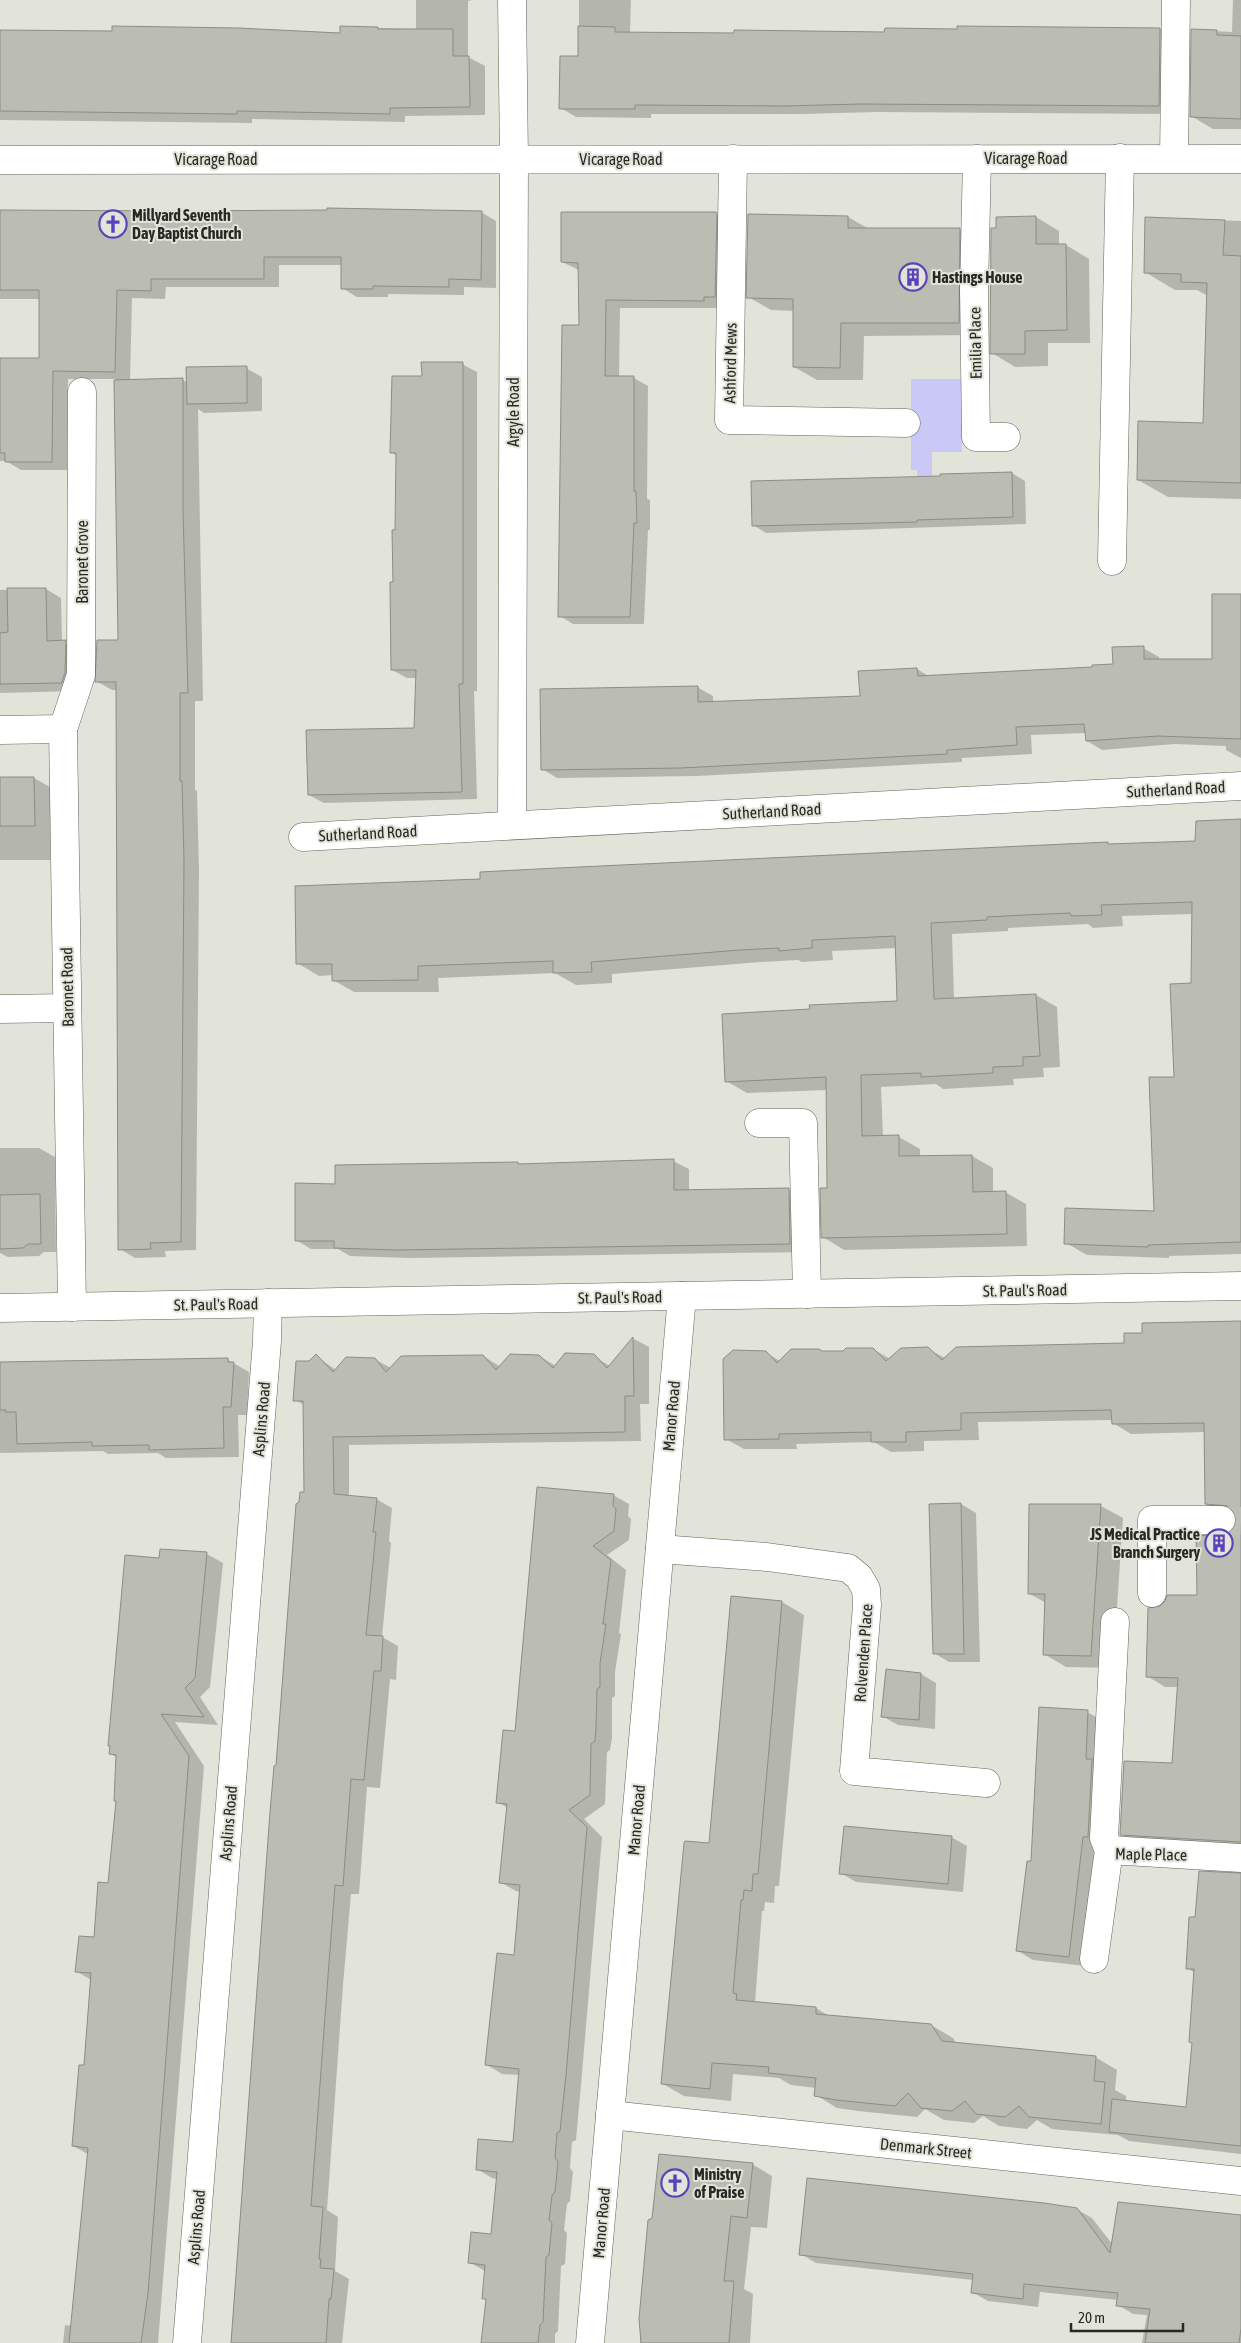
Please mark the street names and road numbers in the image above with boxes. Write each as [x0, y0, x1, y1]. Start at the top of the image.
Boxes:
street label: Vicarage Road [984, 149, 1068, 168]
street label: Vicarage Road [174, 150, 258, 169]
street label: Vicarage Road [579, 150, 663, 169]
street label: Emilia Place [965, 307, 985, 379]
street label: Ashford Mews [720, 322, 740, 404]
street label: Argyle Road [504, 377, 523, 447]
street label: Baronet Grove [73, 520, 91, 604]
street label: Sutherland Road [1126, 777, 1226, 801]
street label: Sutherland Road [722, 799, 822, 823]
street label: Sutherland Road [318, 821, 418, 845]
street label: Baronet Road [57, 947, 77, 1027]
street label: St. Paul's Road [983, 1280, 1067, 1300]
street label: St. Paul's Road [578, 1287, 662, 1307]
street label: St. Paul's Road [174, 1294, 258, 1314]
street label: Manor Road [659, 1380, 683, 1452]
street label: Asplins Road [249, 1381, 274, 1457]
street label: Rolvenden Place [851, 1603, 875, 1703]
street label: Manor Road [624, 1784, 648, 1856]
street label: Asplins Road [216, 1785, 241, 1861]
street label: Maple Place [1115, 1844, 1187, 1865]
street label: Denmark Street [879, 2134, 973, 2162]
street label: Manor Road [589, 2187, 613, 2259]
street label: Asplins Road [184, 2189, 209, 2265]

